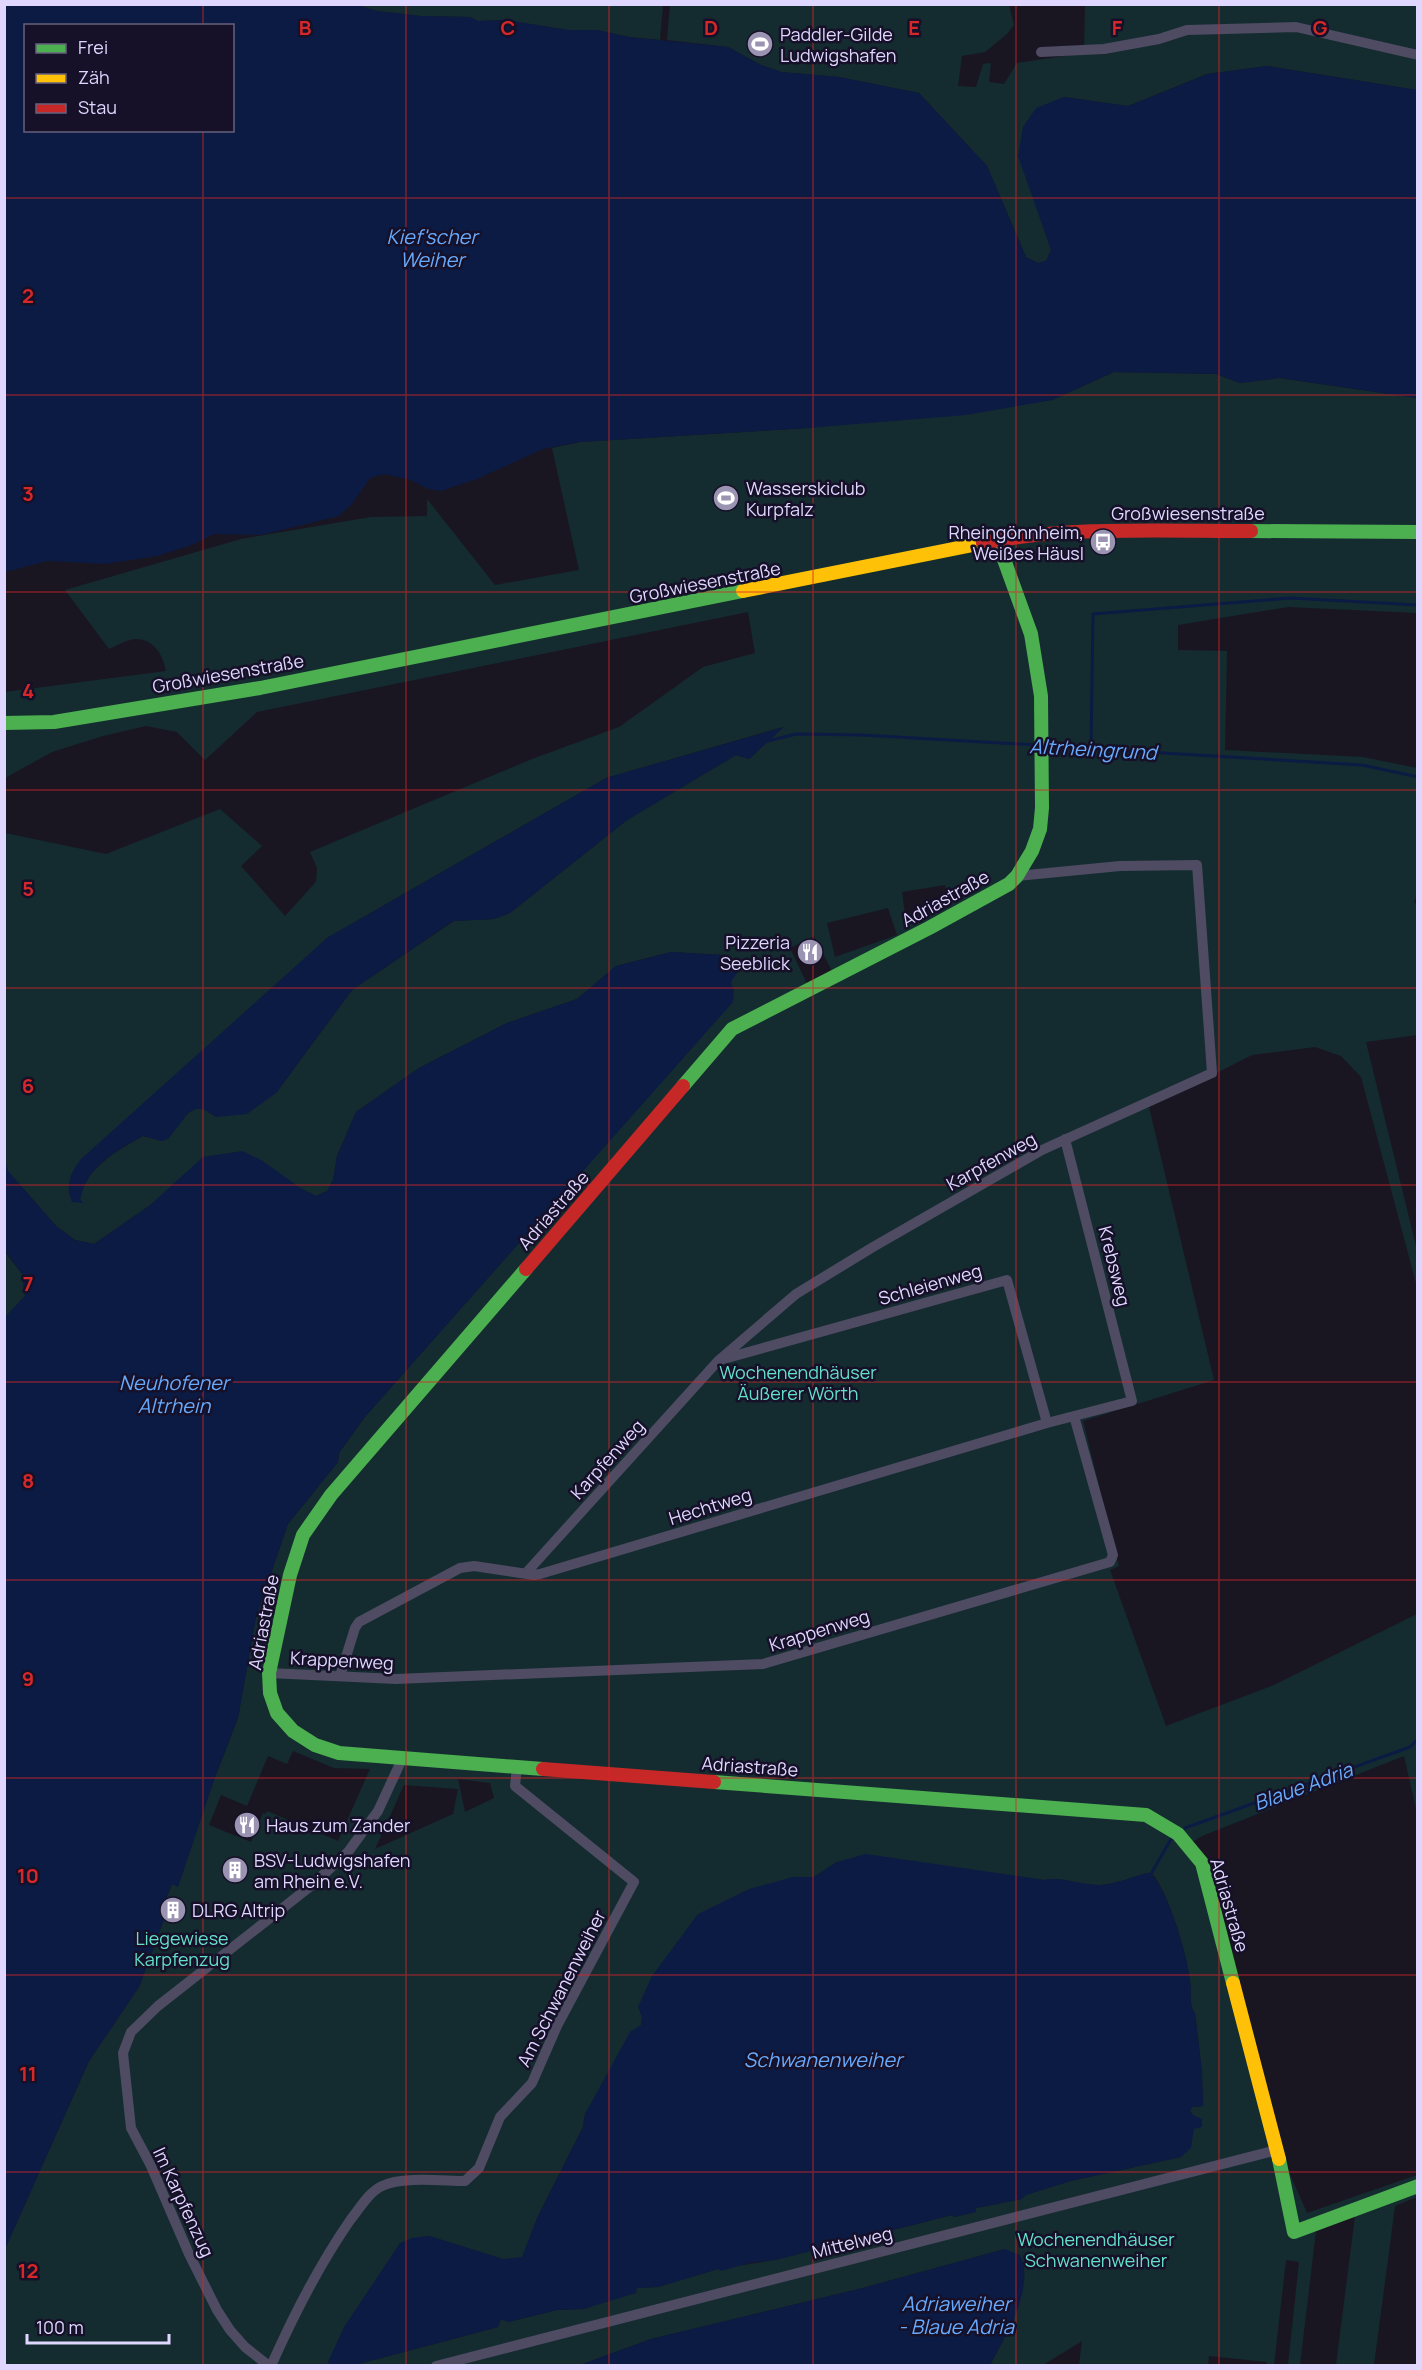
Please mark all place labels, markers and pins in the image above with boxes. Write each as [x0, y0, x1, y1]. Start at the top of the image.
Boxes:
place label: Paddler-Gilde Ludwigshafen [780, 22, 896, 67]
sports icon: Paddler-Gilde Ludwigshafen [745, 29, 775, 59]
place label: Wasserskiclub Kurpfalz [746, 476, 865, 521]
sports icon: Wasserskiclub Kurpfalz [711, 483, 741, 513]
place label: Rheingönnheim, Weißes Häusl [948, 520, 1084, 565]
bus stop icon: Rheingönnheim, Weißes Häusl [1088, 527, 1118, 557]
place label: Pizzeria Seeblick [720, 930, 791, 975]
restaurant icon: Pizzeria Seeblick [795, 937, 825, 967]
restaurant icon: Haus zum Zander [232, 1810, 262, 1840]
place label: Haus zum Zander [266, 1813, 411, 1837]
place label: BSV-Ludwigshafen am Rhein e.V. [254, 1848, 411, 1893]
building icon: BSV-Ludwigshafen am Rhein e.V. [220, 1855, 250, 1885]
building icon: DLRG Altrip [158, 1895, 188, 1925]
place label: DLRG Altrip [192, 1898, 285, 1922]

